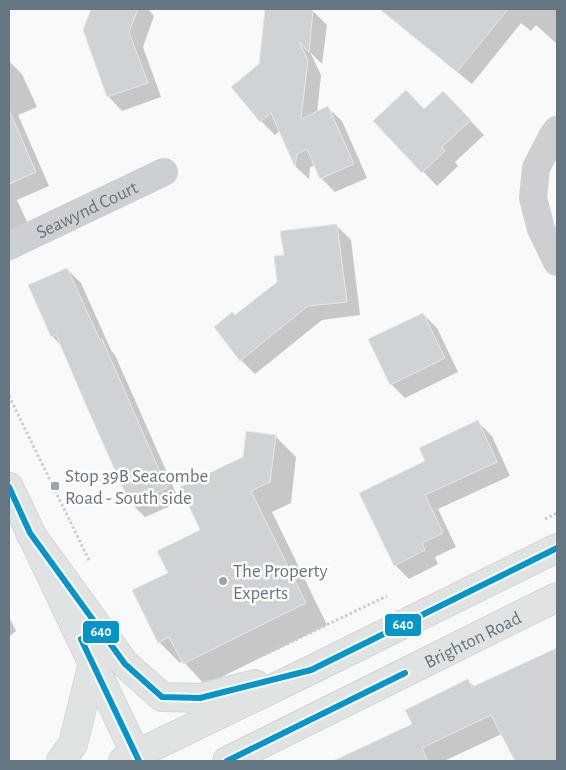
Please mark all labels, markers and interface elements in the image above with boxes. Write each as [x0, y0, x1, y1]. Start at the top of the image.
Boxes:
street label: Seawynd Court [33, 178, 141, 243]
place label: Stop 39B Seacombe Road - South side [65, 467, 208, 508]
marker: Stop 39B Seacombe Road - South side [49, 480, 61, 492]
place label: The Property Experts [233, 562, 328, 603]
marker: The Property Experts [217, 575, 229, 587]
street label: Brighton Road [422, 608, 525, 672]
line badge: 640 [384, 613, 422, 637]
text: 640 [392, 618, 414, 632]
line badge: 640 [82, 620, 120, 644]
text: 640 [90, 625, 112, 639]

